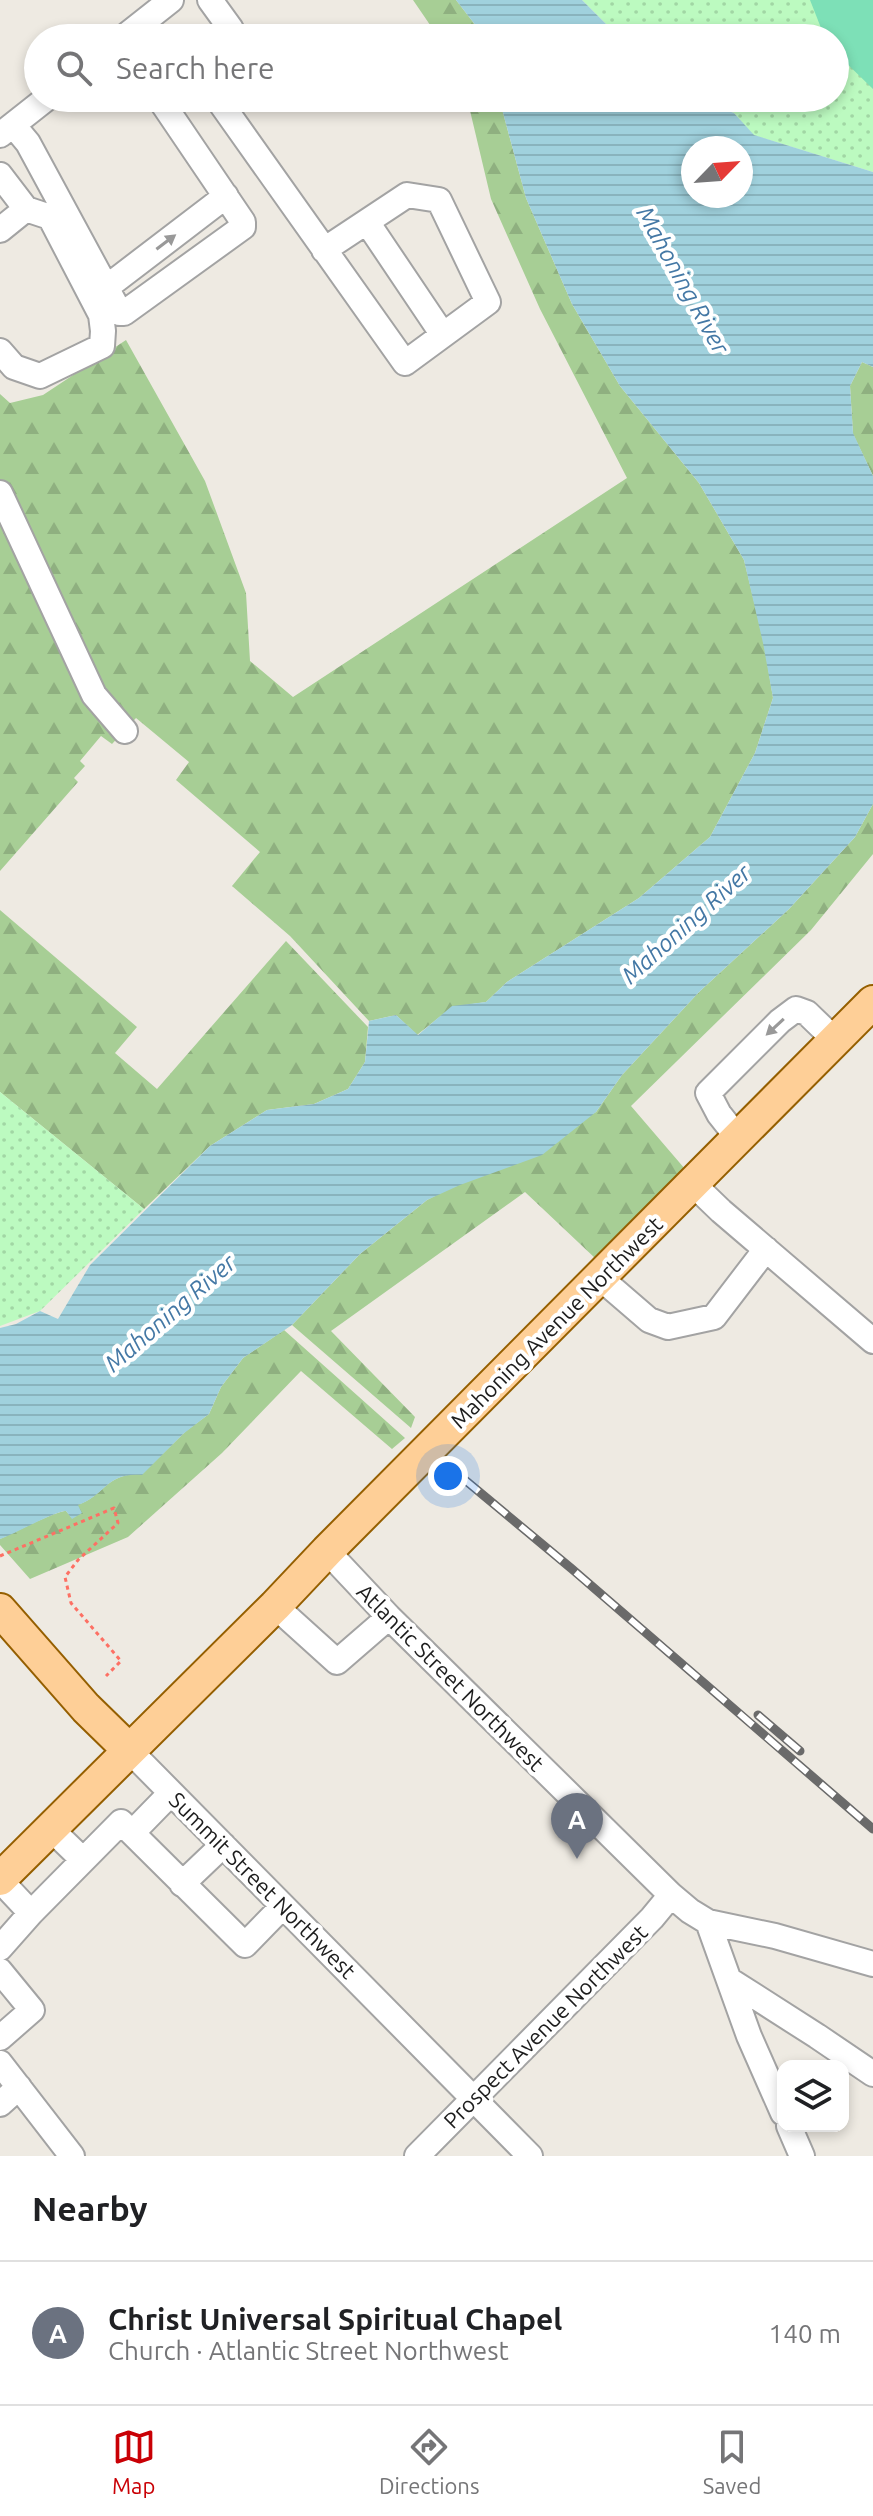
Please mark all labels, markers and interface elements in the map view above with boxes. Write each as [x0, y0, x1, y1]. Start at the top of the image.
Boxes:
search box [24, 24, 849, 112]
icon: search [52, 46, 96, 90]
text: Search here [116, 51, 275, 85]
north arrow [681, 136, 753, 208]
water label: Mahoning River [631, 202, 735, 359]
one-way arrow [156, 234, 177, 250]
water label: Mahoning River [616, 858, 757, 989]
one-way arrow [766, 1017, 785, 1036]
street label: Mahoning Avenue Northwest [445, 1211, 667, 1433]
water label: Mahoning River [99, 1248, 241, 1377]
your location [428, 1456, 468, 1496]
street label: Atlantic Street Northwest [352, 1578, 550, 1776]
street label: Summit Street Northwest [165, 1787, 362, 1984]
pin: A [551, 1793, 603, 1859]
street label: Prospect Avenue Northwest [438, 1919, 652, 2133]
map controls [777, 2060, 849, 2132]
button: layers [777, 2060, 849, 2132]
text: Nearby [32, 2189, 147, 2227]
text: Christ Universal Spiritual Chapel [108, 2302, 562, 2336]
text: A [49, 2319, 67, 2348]
text: 140 m [769, 2319, 841, 2348]
text: Church · Atlantic Street Northwest [108, 2336, 509, 2365]
tab: Map [112, 2425, 156, 2498]
tab: Directions [379, 2425, 479, 2498]
tab: Saved [703, 2425, 761, 2498]

